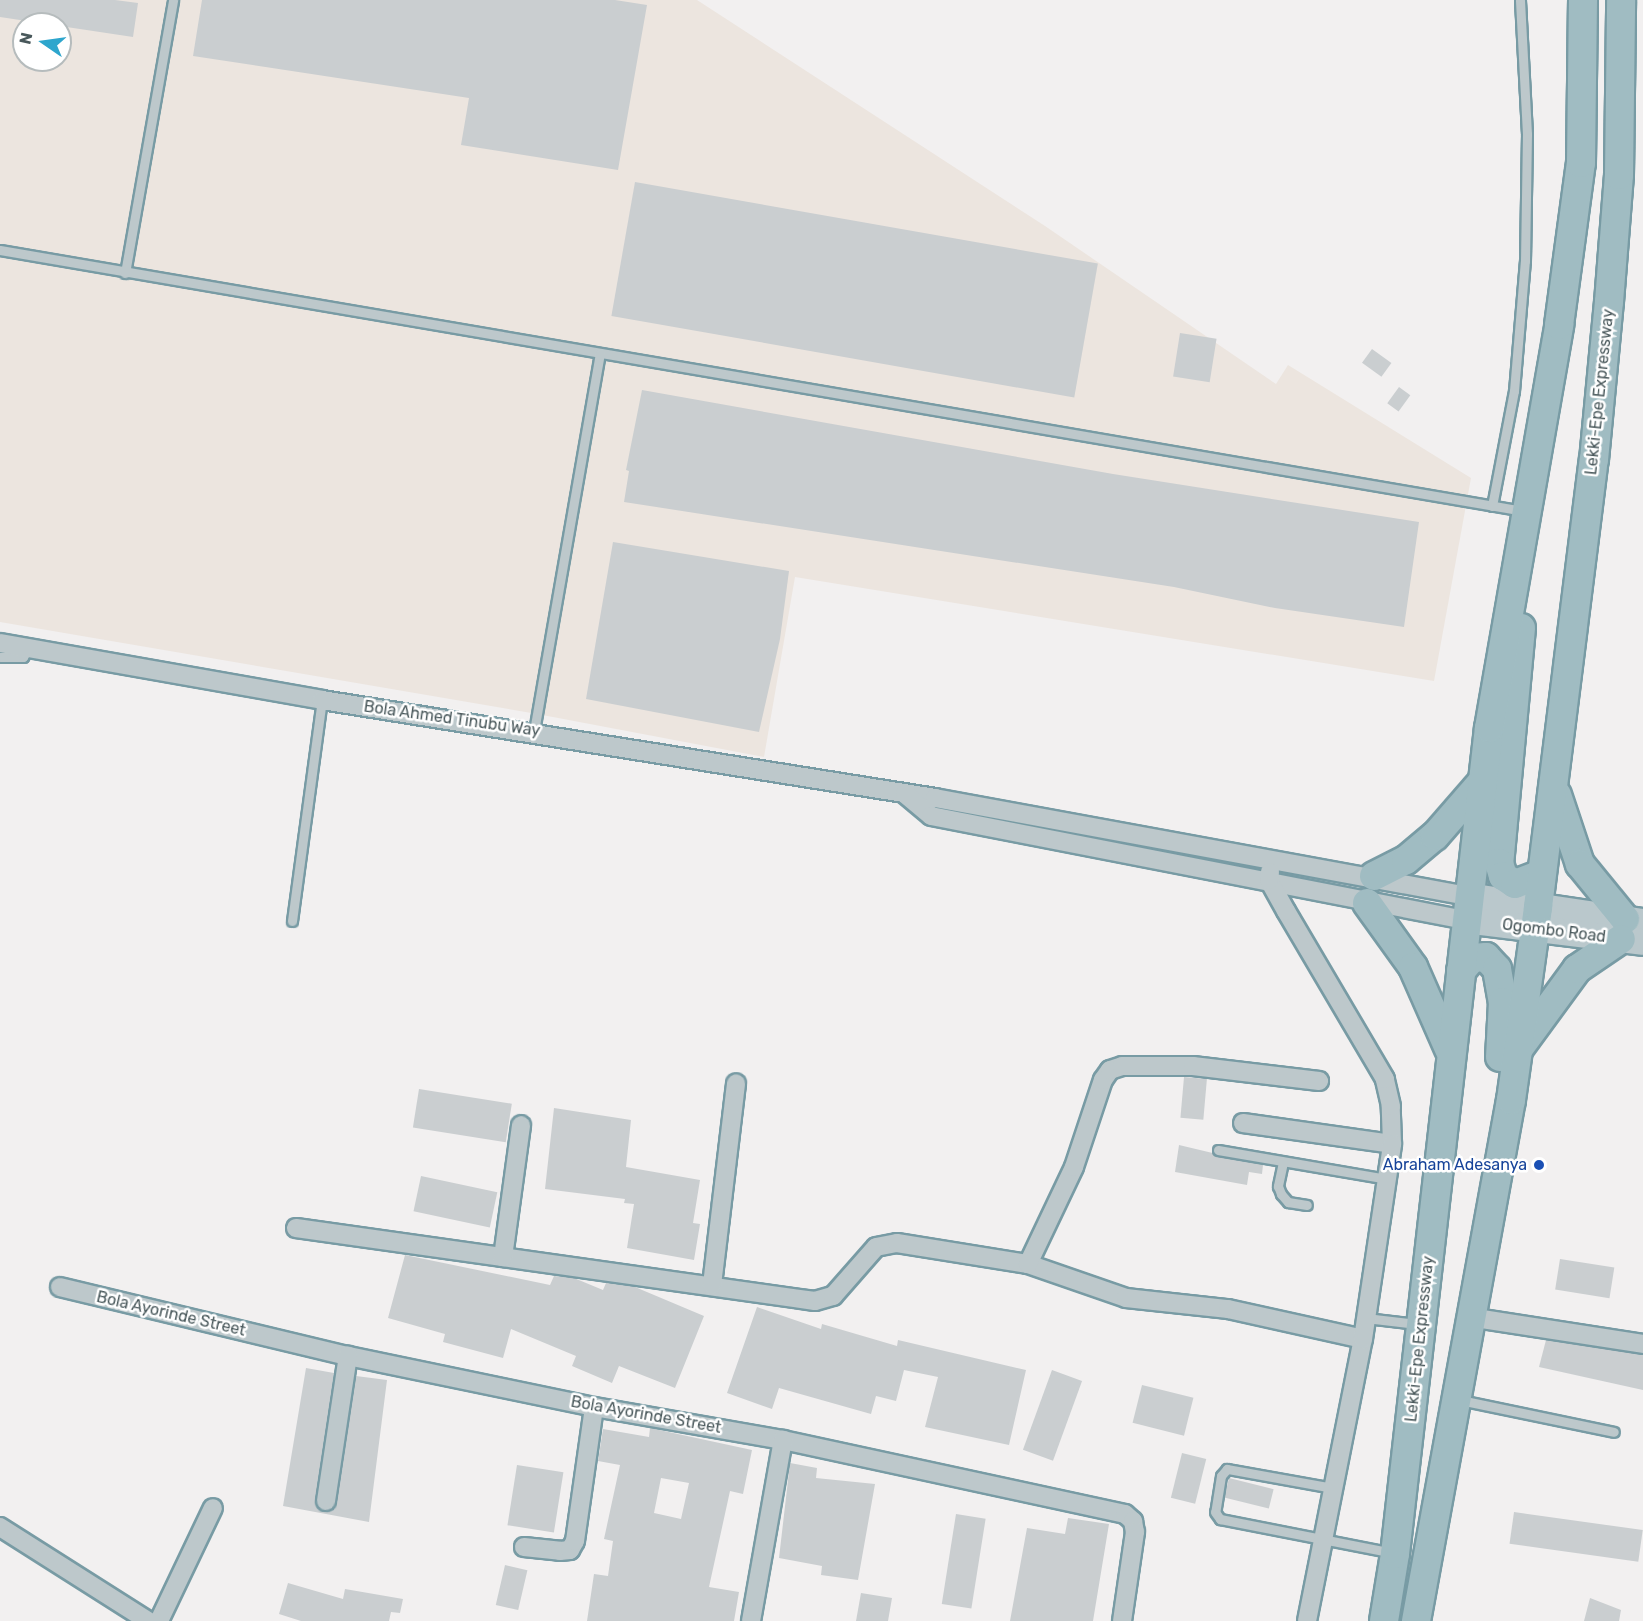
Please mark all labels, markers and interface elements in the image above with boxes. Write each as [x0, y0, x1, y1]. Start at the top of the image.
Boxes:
north arrow [12, 12, 72, 72]
text: N [15, 31, 36, 46]
street label: Lekki-Epe Expressway [1582, 308, 1618, 476]
street label: Bola Ahmed Tinubu Way [362, 697, 542, 741]
street label: Ogombo Road [1501, 915, 1607, 947]
place label: Abraham Adesanya [1382, 1155, 1527, 1175]
marker: Abraham Adesanya [1532, 1158, 1546, 1172]
street label: Lekki-Epe Expressway [1402, 1255, 1438, 1423]
street label: Bola Ayorinde Street [94, 1287, 248, 1341]
street label: Bola Ayorinde Street [569, 1392, 723, 1438]

